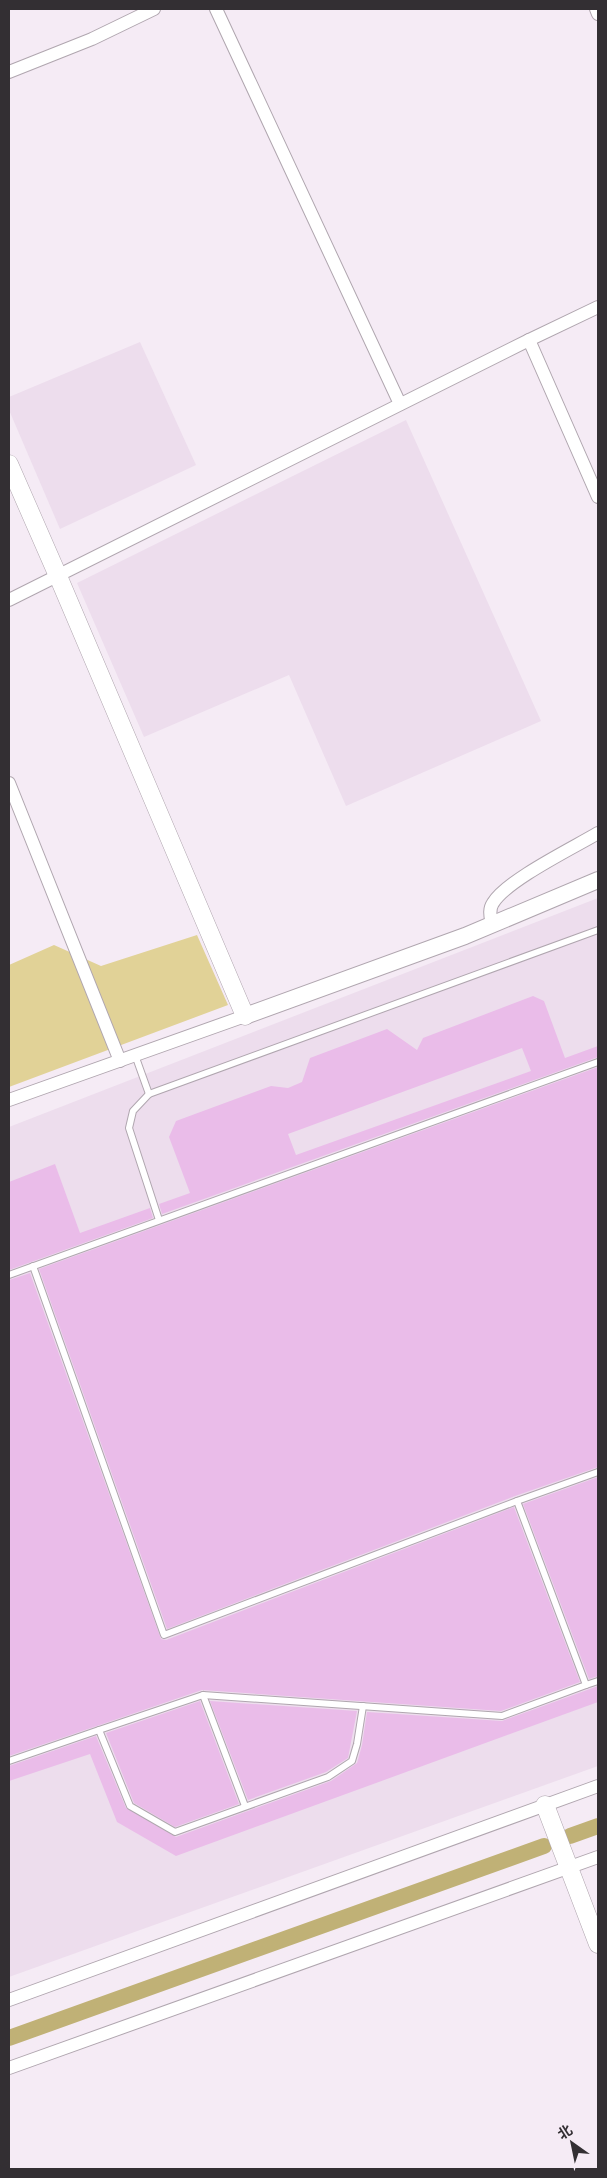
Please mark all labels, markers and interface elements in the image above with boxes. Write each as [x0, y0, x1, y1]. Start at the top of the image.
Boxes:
north arrow [547, 2118, 597, 2168]
text: 北 [554, 2120, 576, 2144]

